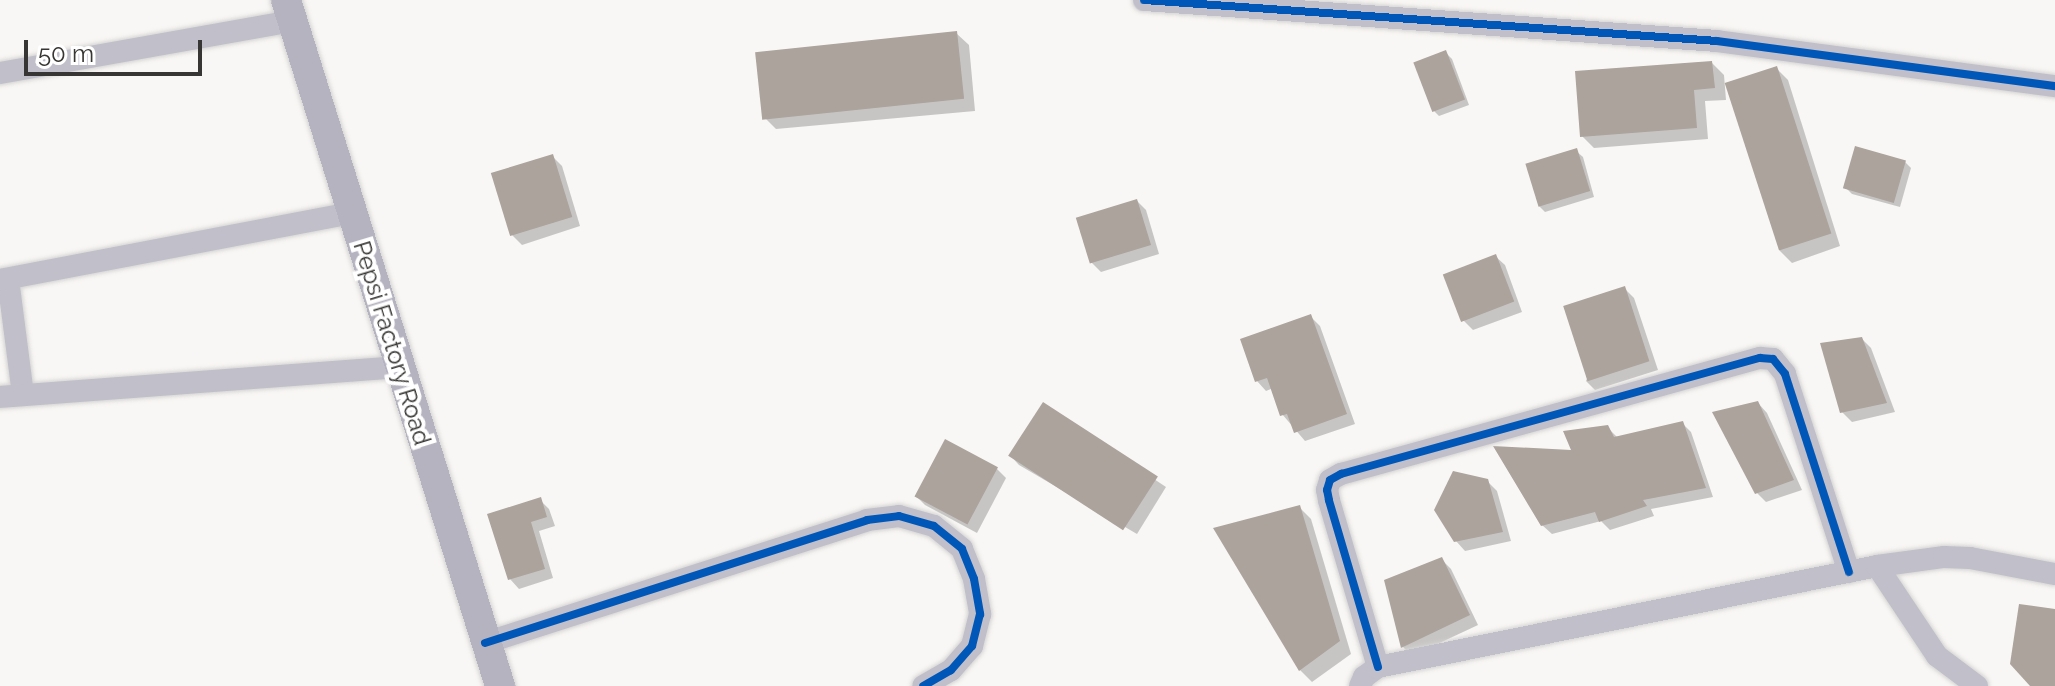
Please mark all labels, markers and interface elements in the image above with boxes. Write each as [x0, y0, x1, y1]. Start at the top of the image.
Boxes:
scale bar [28, 24, 206, 74]
text: 50 m [38, 39, 94, 68]
street label: Pepsi Factory Road [347, 237, 437, 449]

